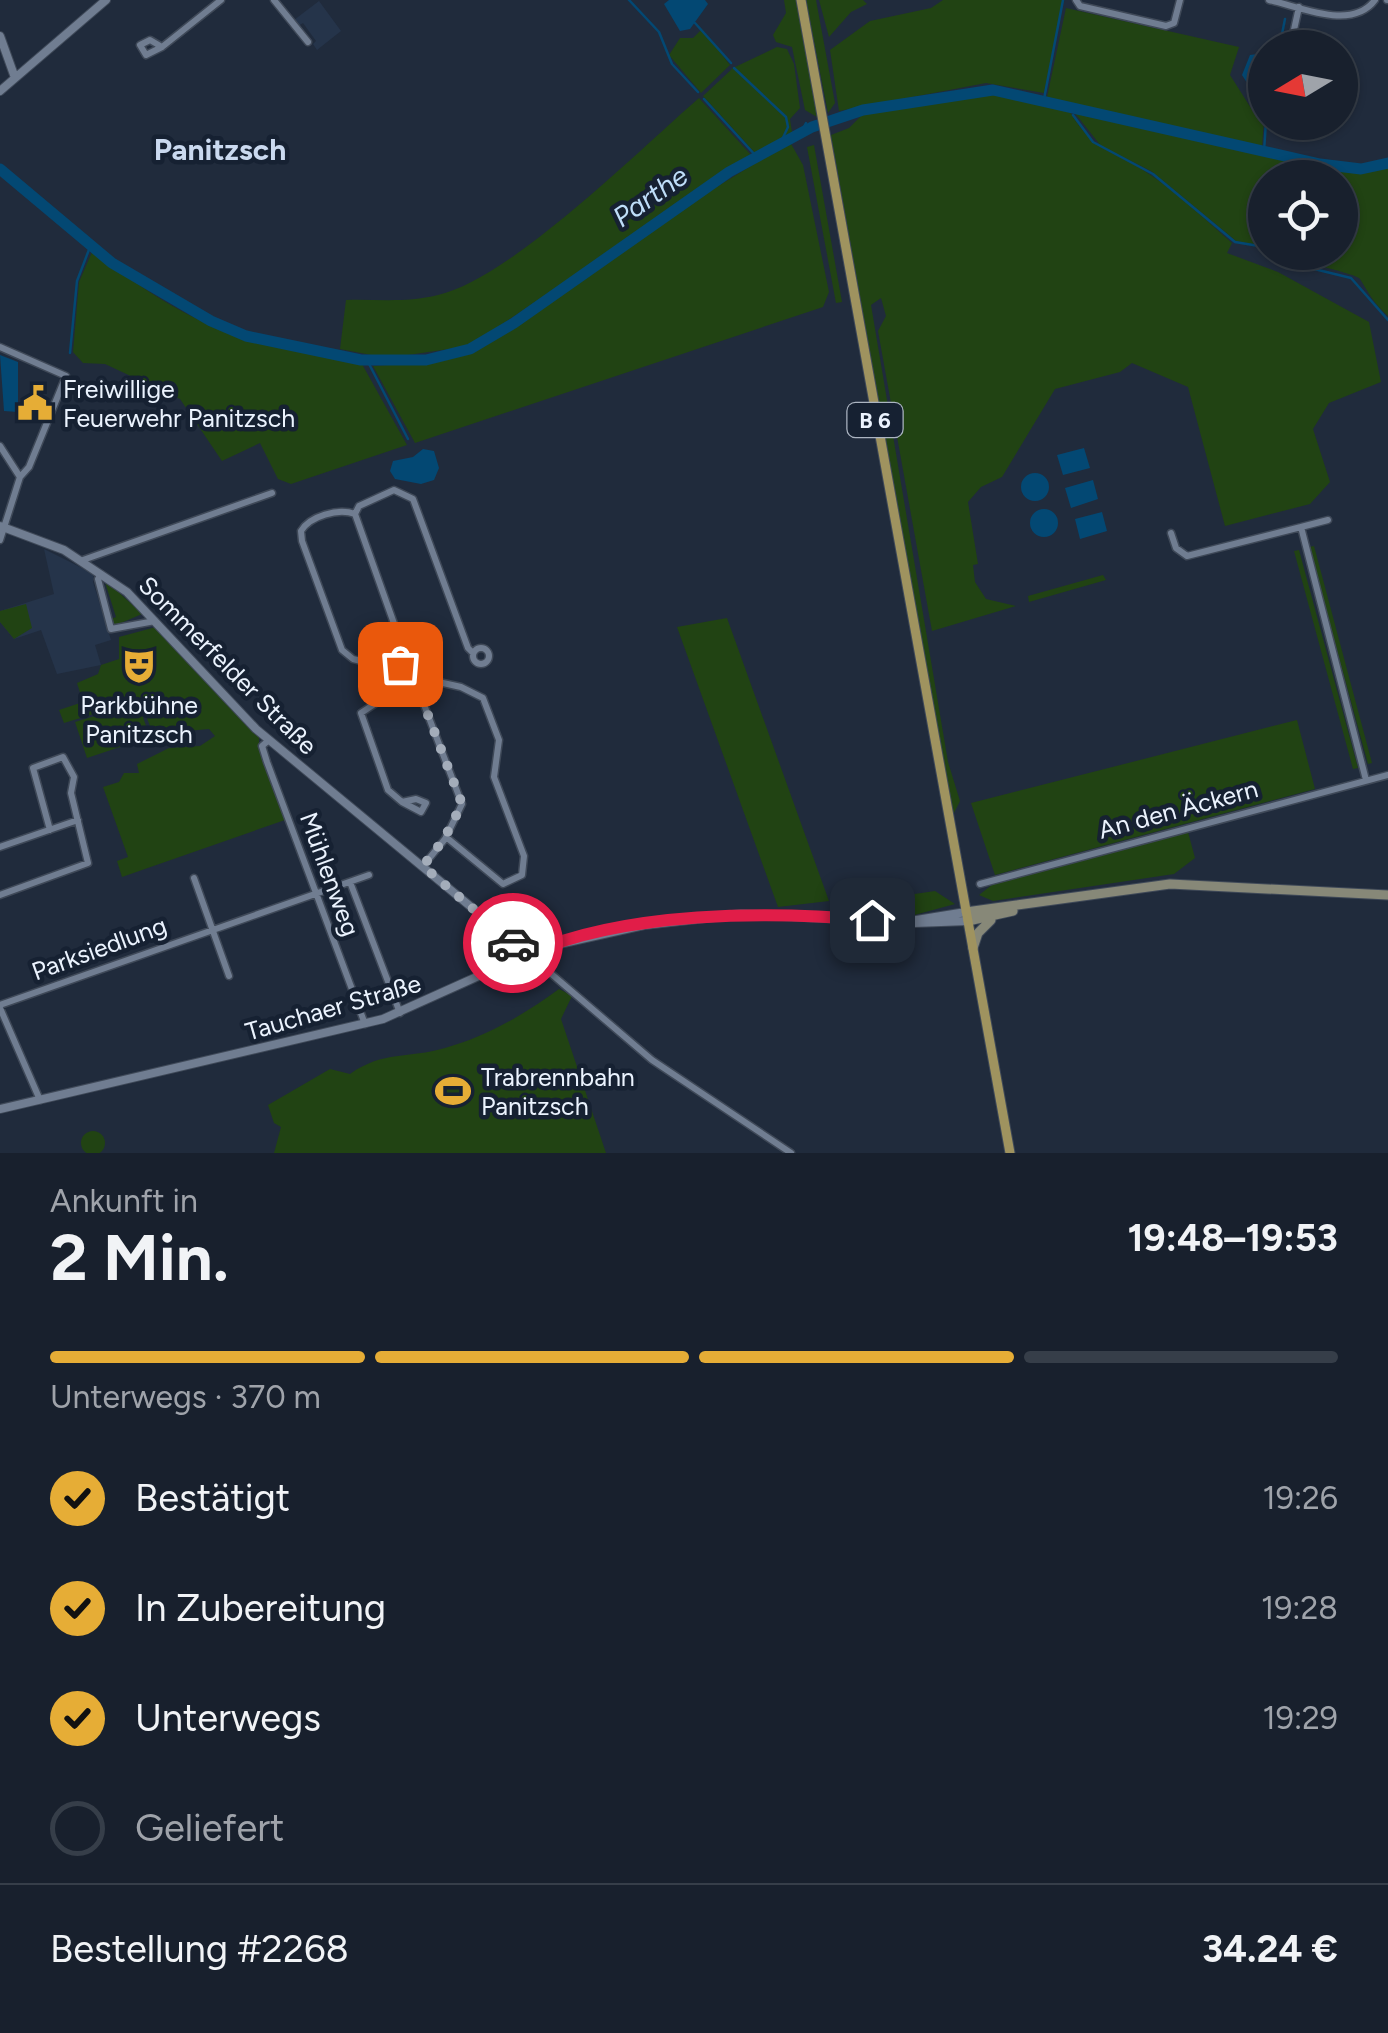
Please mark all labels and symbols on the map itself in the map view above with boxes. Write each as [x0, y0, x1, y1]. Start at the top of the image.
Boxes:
north arrow [1248, 30, 1358, 140]
district label: Panitzsch [154, 131, 286, 168]
water label: Parthe [606, 158, 694, 234]
place label: Freiwillige Feuerwehr Panitzsch [63, 374, 295, 433]
public building icon: Freiwillige Feuerwehr Panitzsch [16, 384, 54, 422]
road number: B 6 [848, 403, 902, 437]
street label: Sommerfelder Straße [133, 570, 323, 760]
pin [358, 622, 443, 707]
theatre icon: Parkbühne Panitzsch [120, 647, 158, 685]
place label: Parkbühne Panitzsch [80, 690, 198, 749]
street label: An den Äckern [1095, 773, 1261, 845]
street label: Mühlenweg [294, 808, 366, 940]
pin [830, 878, 915, 963]
courier [463, 893, 563, 993]
street label: Parksiedlung [27, 910, 171, 986]
street label: Tauchaer Straße [242, 968, 424, 1046]
place label: Trabrennbahn Panitzsch [481, 1062, 635, 1121]
sports icon: Trabrennbahn Panitzsch [434, 1072, 472, 1110]

